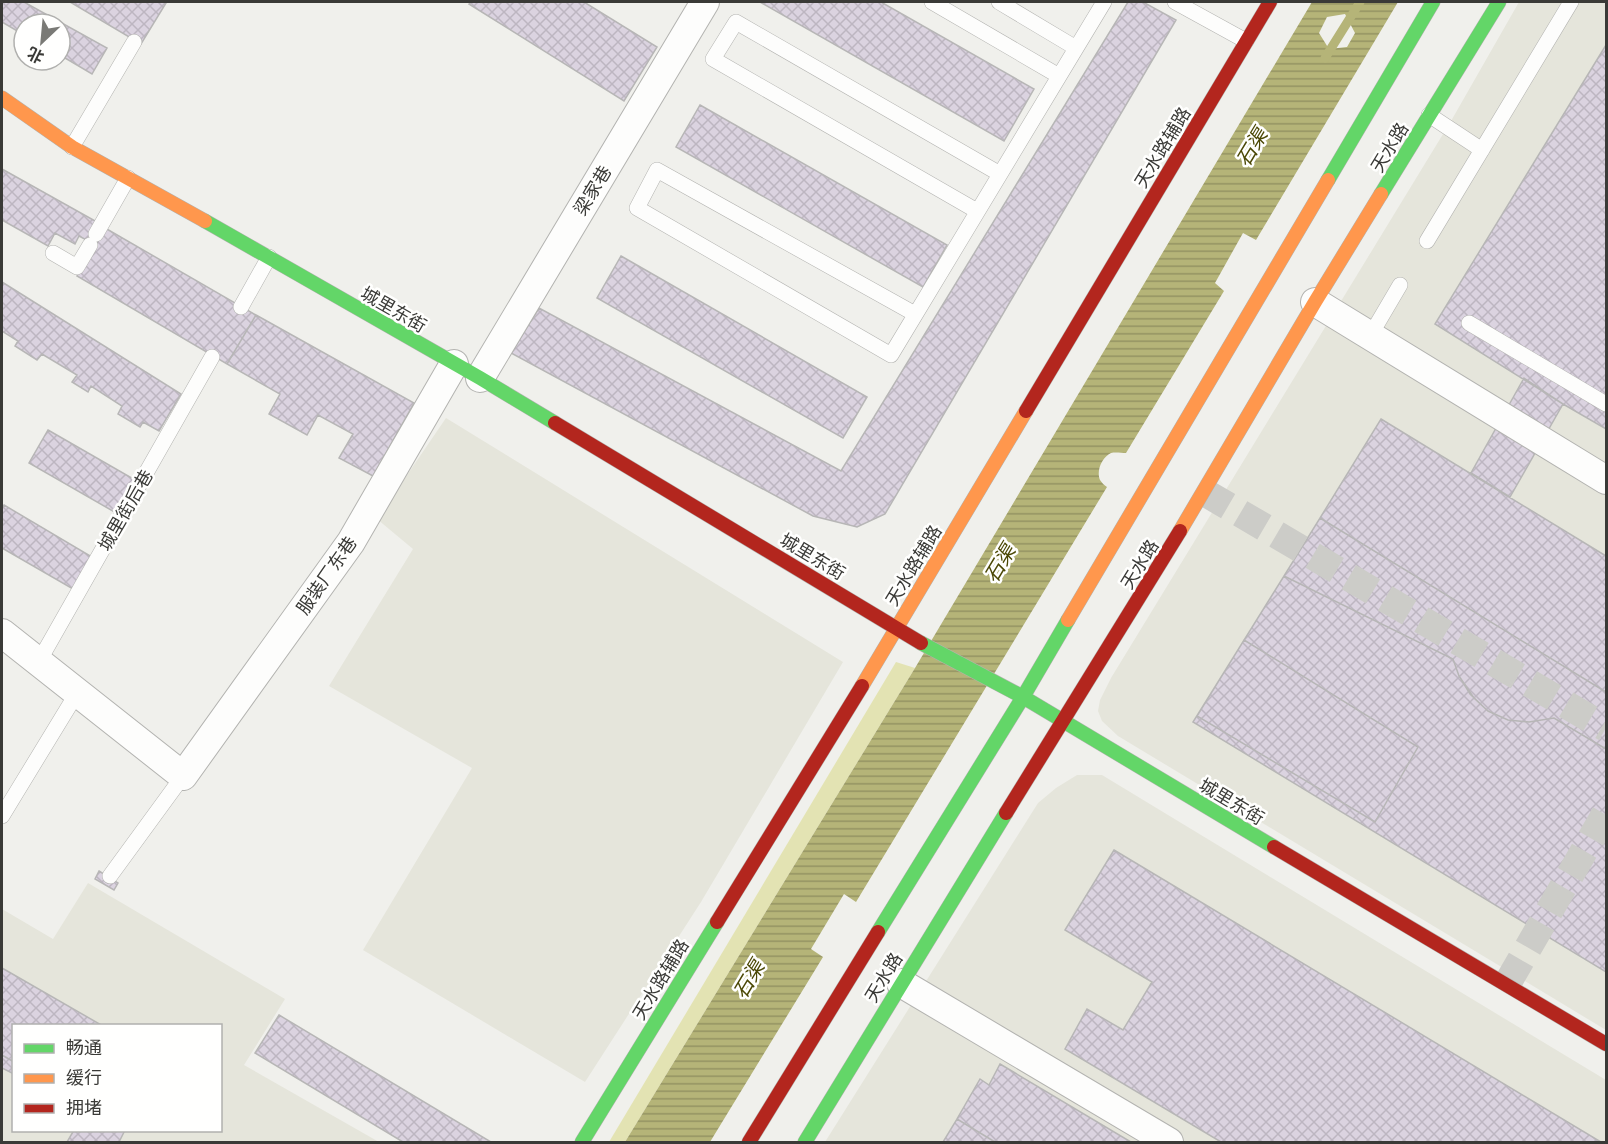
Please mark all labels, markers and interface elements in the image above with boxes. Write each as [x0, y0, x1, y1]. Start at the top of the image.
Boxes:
north arrow [12, 12, 72, 72]
text: 北 [24, 44, 47, 68]
street label: 天水路辅路 [1129, 103, 1195, 191]
street label: 天水路 [1366, 118, 1412, 176]
water label: 石渠 [1230, 121, 1273, 170]
street label: 梁家巷 [569, 161, 615, 219]
street label: 城里东街 [357, 281, 431, 337]
street label: 城里街后巷 [93, 466, 157, 554]
street label: 天水路辅路 [880, 521, 946, 609]
street label: 城里东街 [776, 528, 850, 584]
street label: 服装厂东巷 [291, 532, 361, 618]
street label: 天水路 [1115, 535, 1163, 593]
water label: 石渠 [978, 537, 1021, 586]
street label: 城里东街 [1195, 773, 1269, 829]
street label: 天水路辅路 [627, 935, 693, 1023]
street label: 天水路 [860, 948, 906, 1006]
water label: 石渠 [727, 953, 770, 1002]
legend [12, 1024, 222, 1132]
text: 畅通 [66, 1036, 102, 1058]
text: 缓行 [66, 1066, 102, 1088]
text: 拥堵 [66, 1096, 102, 1118]

